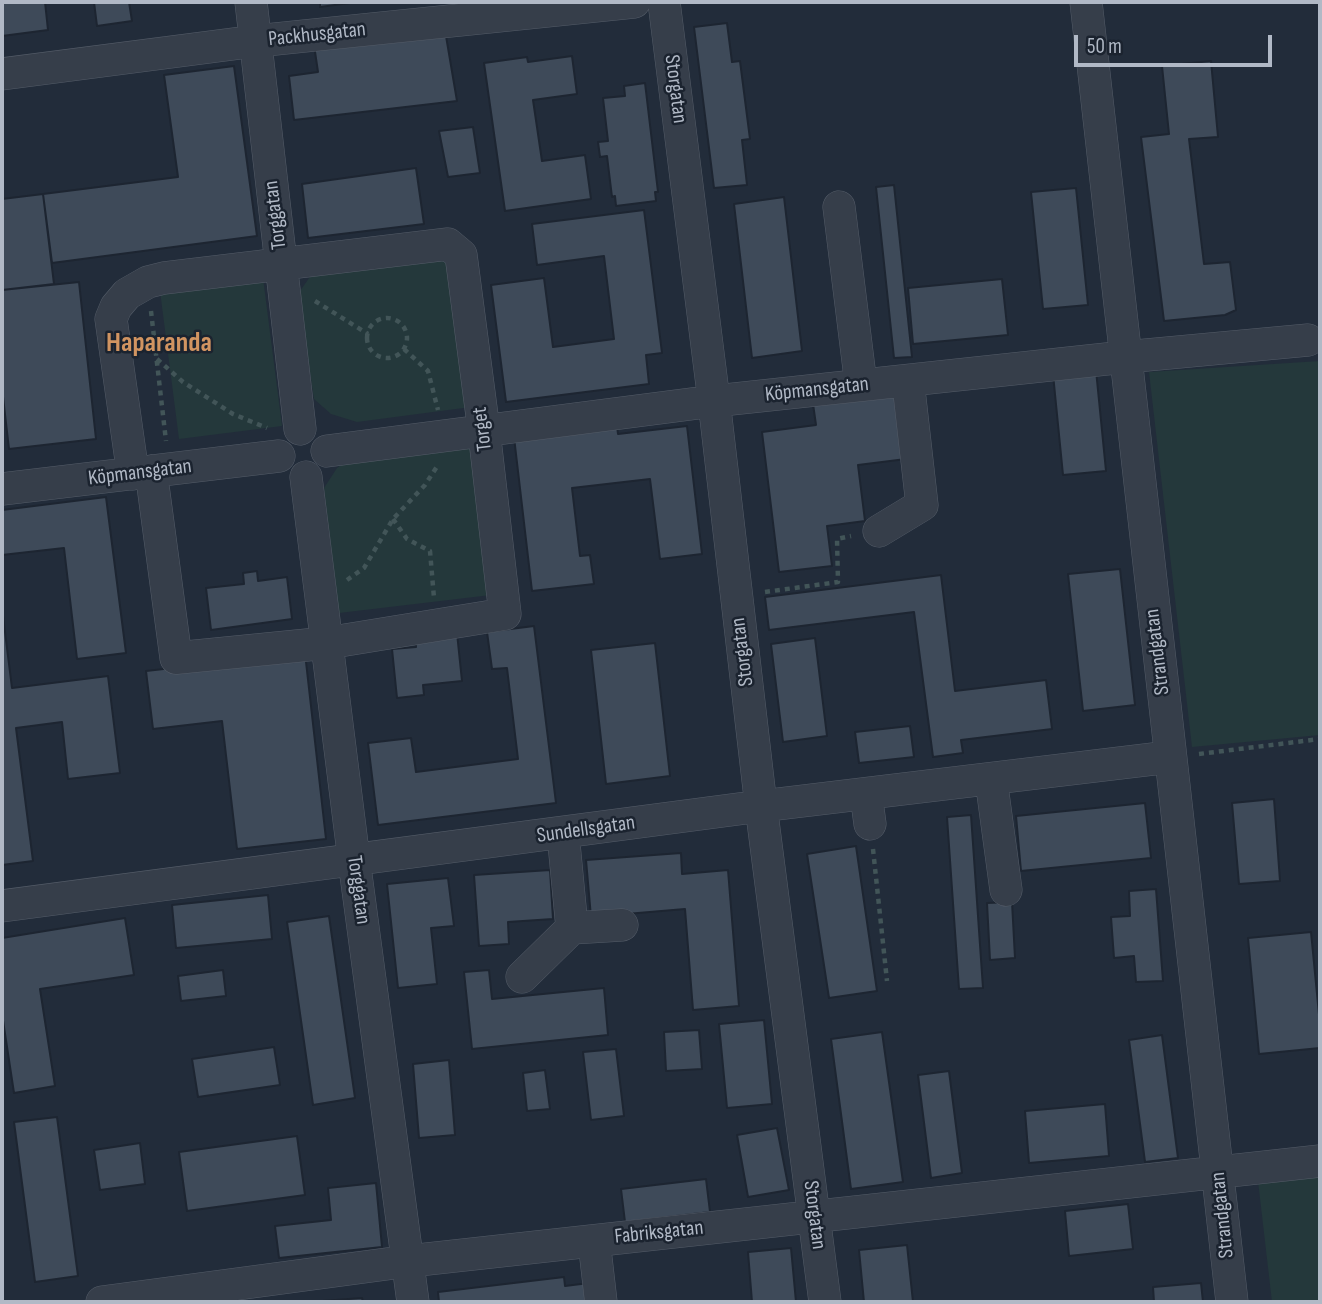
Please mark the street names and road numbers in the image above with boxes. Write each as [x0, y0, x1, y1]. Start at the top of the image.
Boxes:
street label: Packhusgatan [267, 17, 367, 53]
street label: Storgatan [658, 53, 692, 125]
street label: Torggatan [259, 179, 293, 251]
street label: Köpmansgatan [764, 372, 870, 408]
street label: Torget [468, 405, 498, 453]
street label: Köpmansgatan [87, 454, 193, 492]
street label: Strandgatan [1140, 608, 1176, 696]
street label: Storgatan [726, 616, 760, 688]
street label: Sundellsgatan [535, 811, 637, 849]
street label: Torggatan [341, 854, 375, 926]
street label: Strandgatan [1206, 1171, 1240, 1259]
street label: Storgatan [797, 1179, 831, 1251]
street label: Fabriksgatan [613, 1216, 705, 1250]

